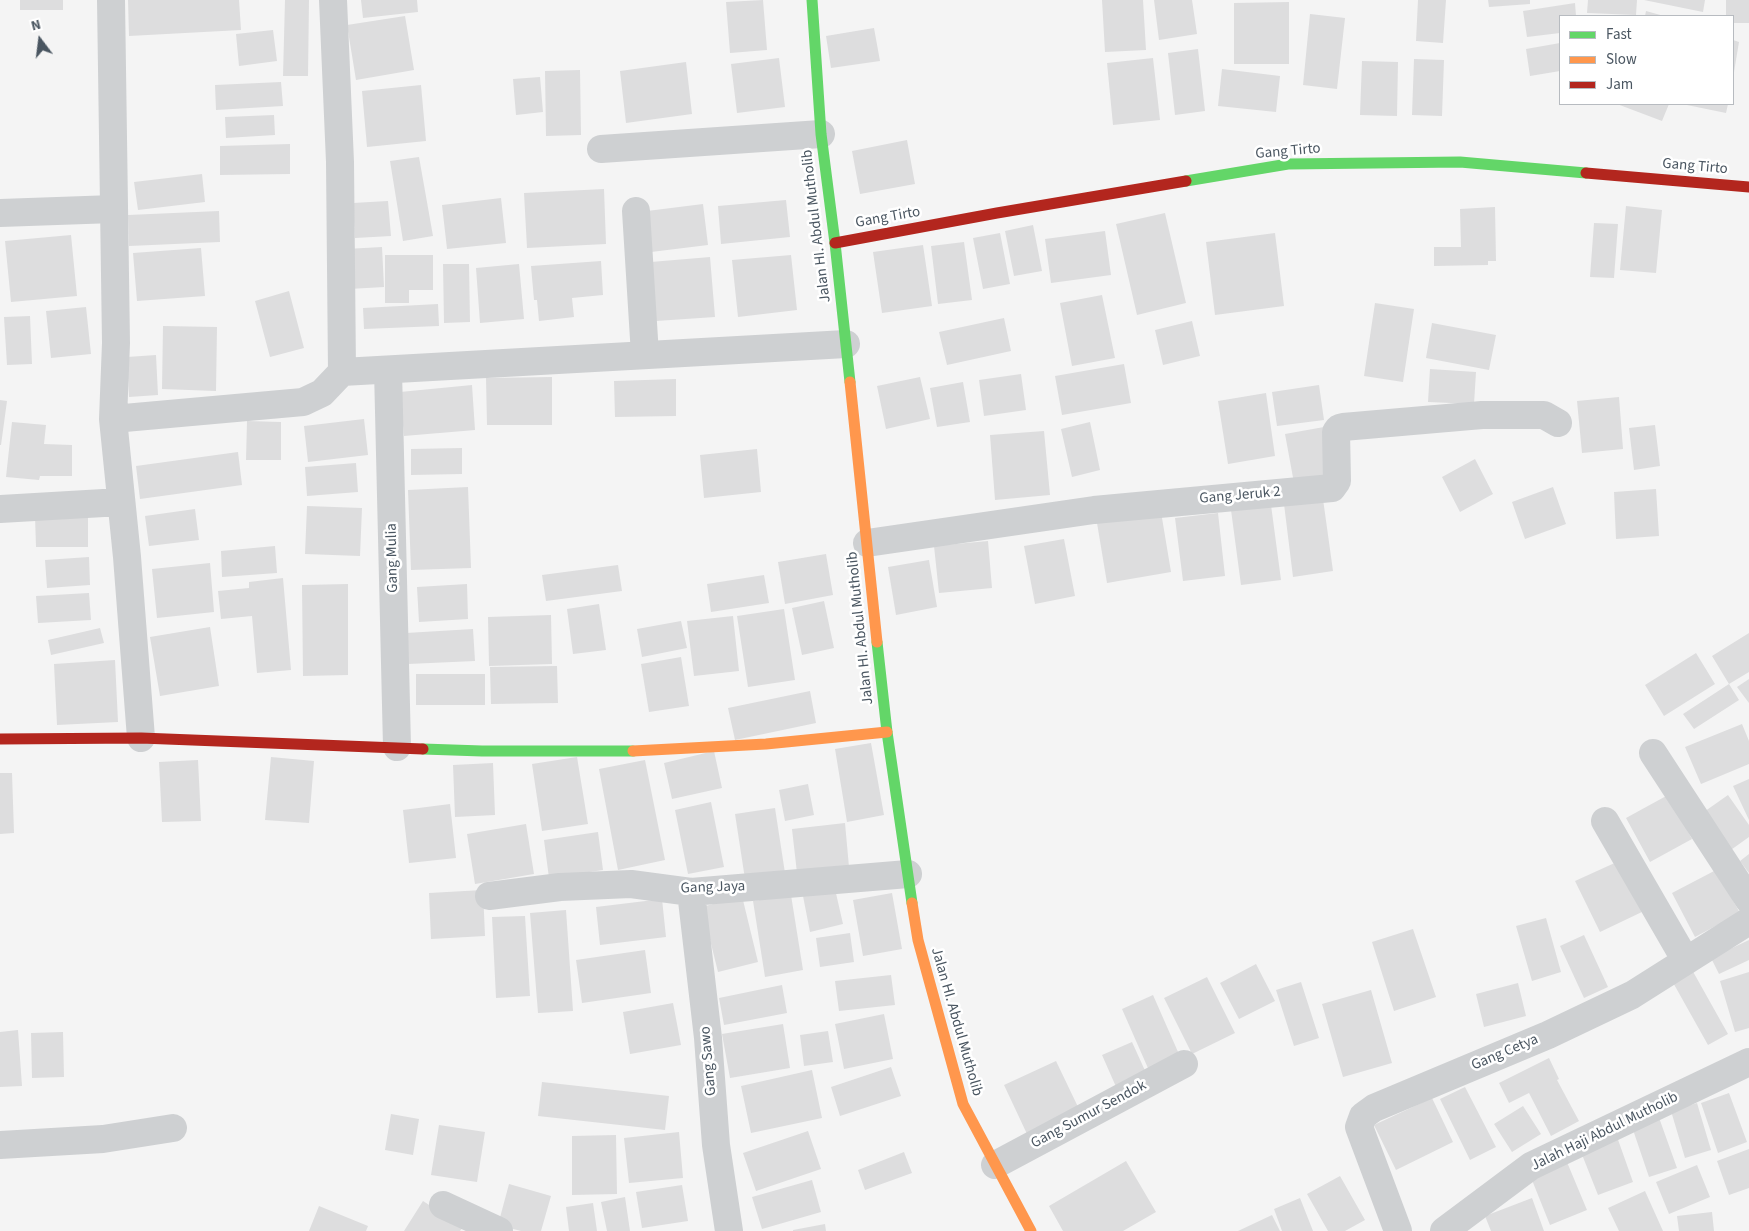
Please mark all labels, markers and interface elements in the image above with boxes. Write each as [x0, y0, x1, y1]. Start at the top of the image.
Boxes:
north arrow [15, 15, 65, 65]
text: N [29, 15, 43, 36]
legend [1559, 15, 1734, 105]
text: Fast [1606, 24, 1632, 45]
text: Slow [1606, 49, 1637, 70]
text: Jam [1606, 74, 1633, 95]
street label: Gang Tirto [1255, 140, 1321, 164]
street label: Jalan HI. Abdul Mutholib [799, 149, 835, 303]
street label: Gang Tirto [1662, 155, 1728, 179]
street label: Gang Tirto [854, 203, 922, 233]
street label: Gang Jeruk 2 [1199, 483, 1281, 509]
street label: Gang Mulia [383, 523, 403, 593]
street label: Jalan HI. Abdul Mutholib [844, 551, 878, 705]
street label: Gang Jaya [680, 878, 746, 898]
street label: Jalan HI. Abdul Mutholib [926, 946, 986, 1098]
street label: Gang Sawo [697, 1025, 721, 1097]
street label: Gang Cetya [1469, 1031, 1541, 1075]
street label: Gang Sumur Sendok [1028, 1077, 1150, 1153]
street label: Jalah Haji Abdul Mutholib [1529, 1089, 1681, 1175]

